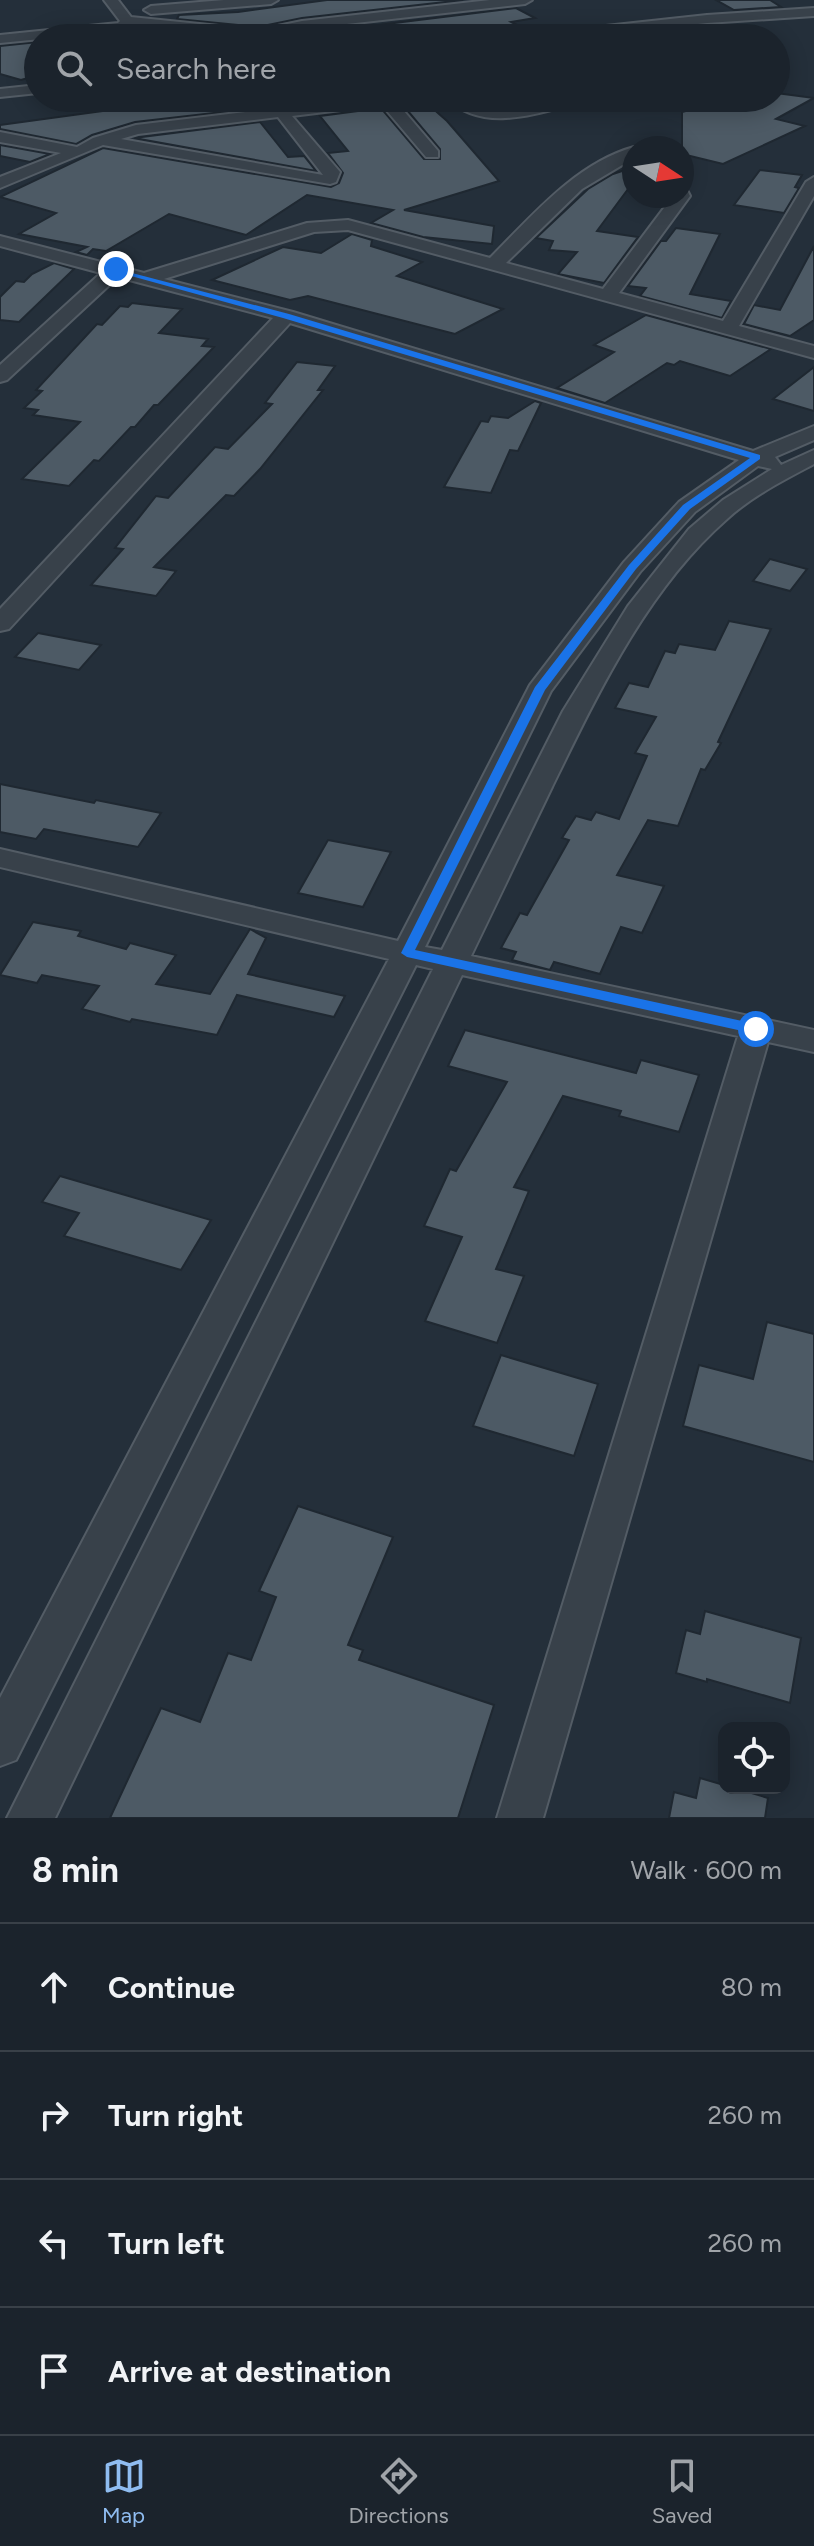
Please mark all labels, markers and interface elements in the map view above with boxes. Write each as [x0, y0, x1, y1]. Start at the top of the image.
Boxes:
search box [24, 24, 790, 112]
icon: search [52, 46, 96, 90]
text: Search here [116, 50, 276, 87]
north arrow [622, 136, 694, 208]
route end [98, 251, 134, 287]
route start [738, 1011, 774, 1047]
map controls [718, 1722, 790, 1794]
button: locate [718, 1722, 790, 1794]
text: 8 min [32, 1850, 119, 1891]
text: Walk · 600 m [630, 1854, 782, 1886]
icon: ahead [32, 1965, 76, 2009]
text: Continue [108, 1969, 235, 2006]
text: 80 m [721, 1971, 782, 2003]
icon: right [32, 2093, 76, 2137]
text: Turn right [108, 2097, 243, 2134]
text: 260 m [708, 2099, 782, 2131]
icon: left [32, 2221, 76, 2265]
text: Turn left [108, 2225, 225, 2262]
text: 260 m [708, 2227, 782, 2259]
icon: arrive [32, 2349, 76, 2393]
text: Arrive at destination [108, 2353, 391, 2390]
tab: Map [102, 2454, 146, 2529]
tab: Directions [349, 2454, 449, 2529]
tab: Saved [652, 2454, 712, 2529]

